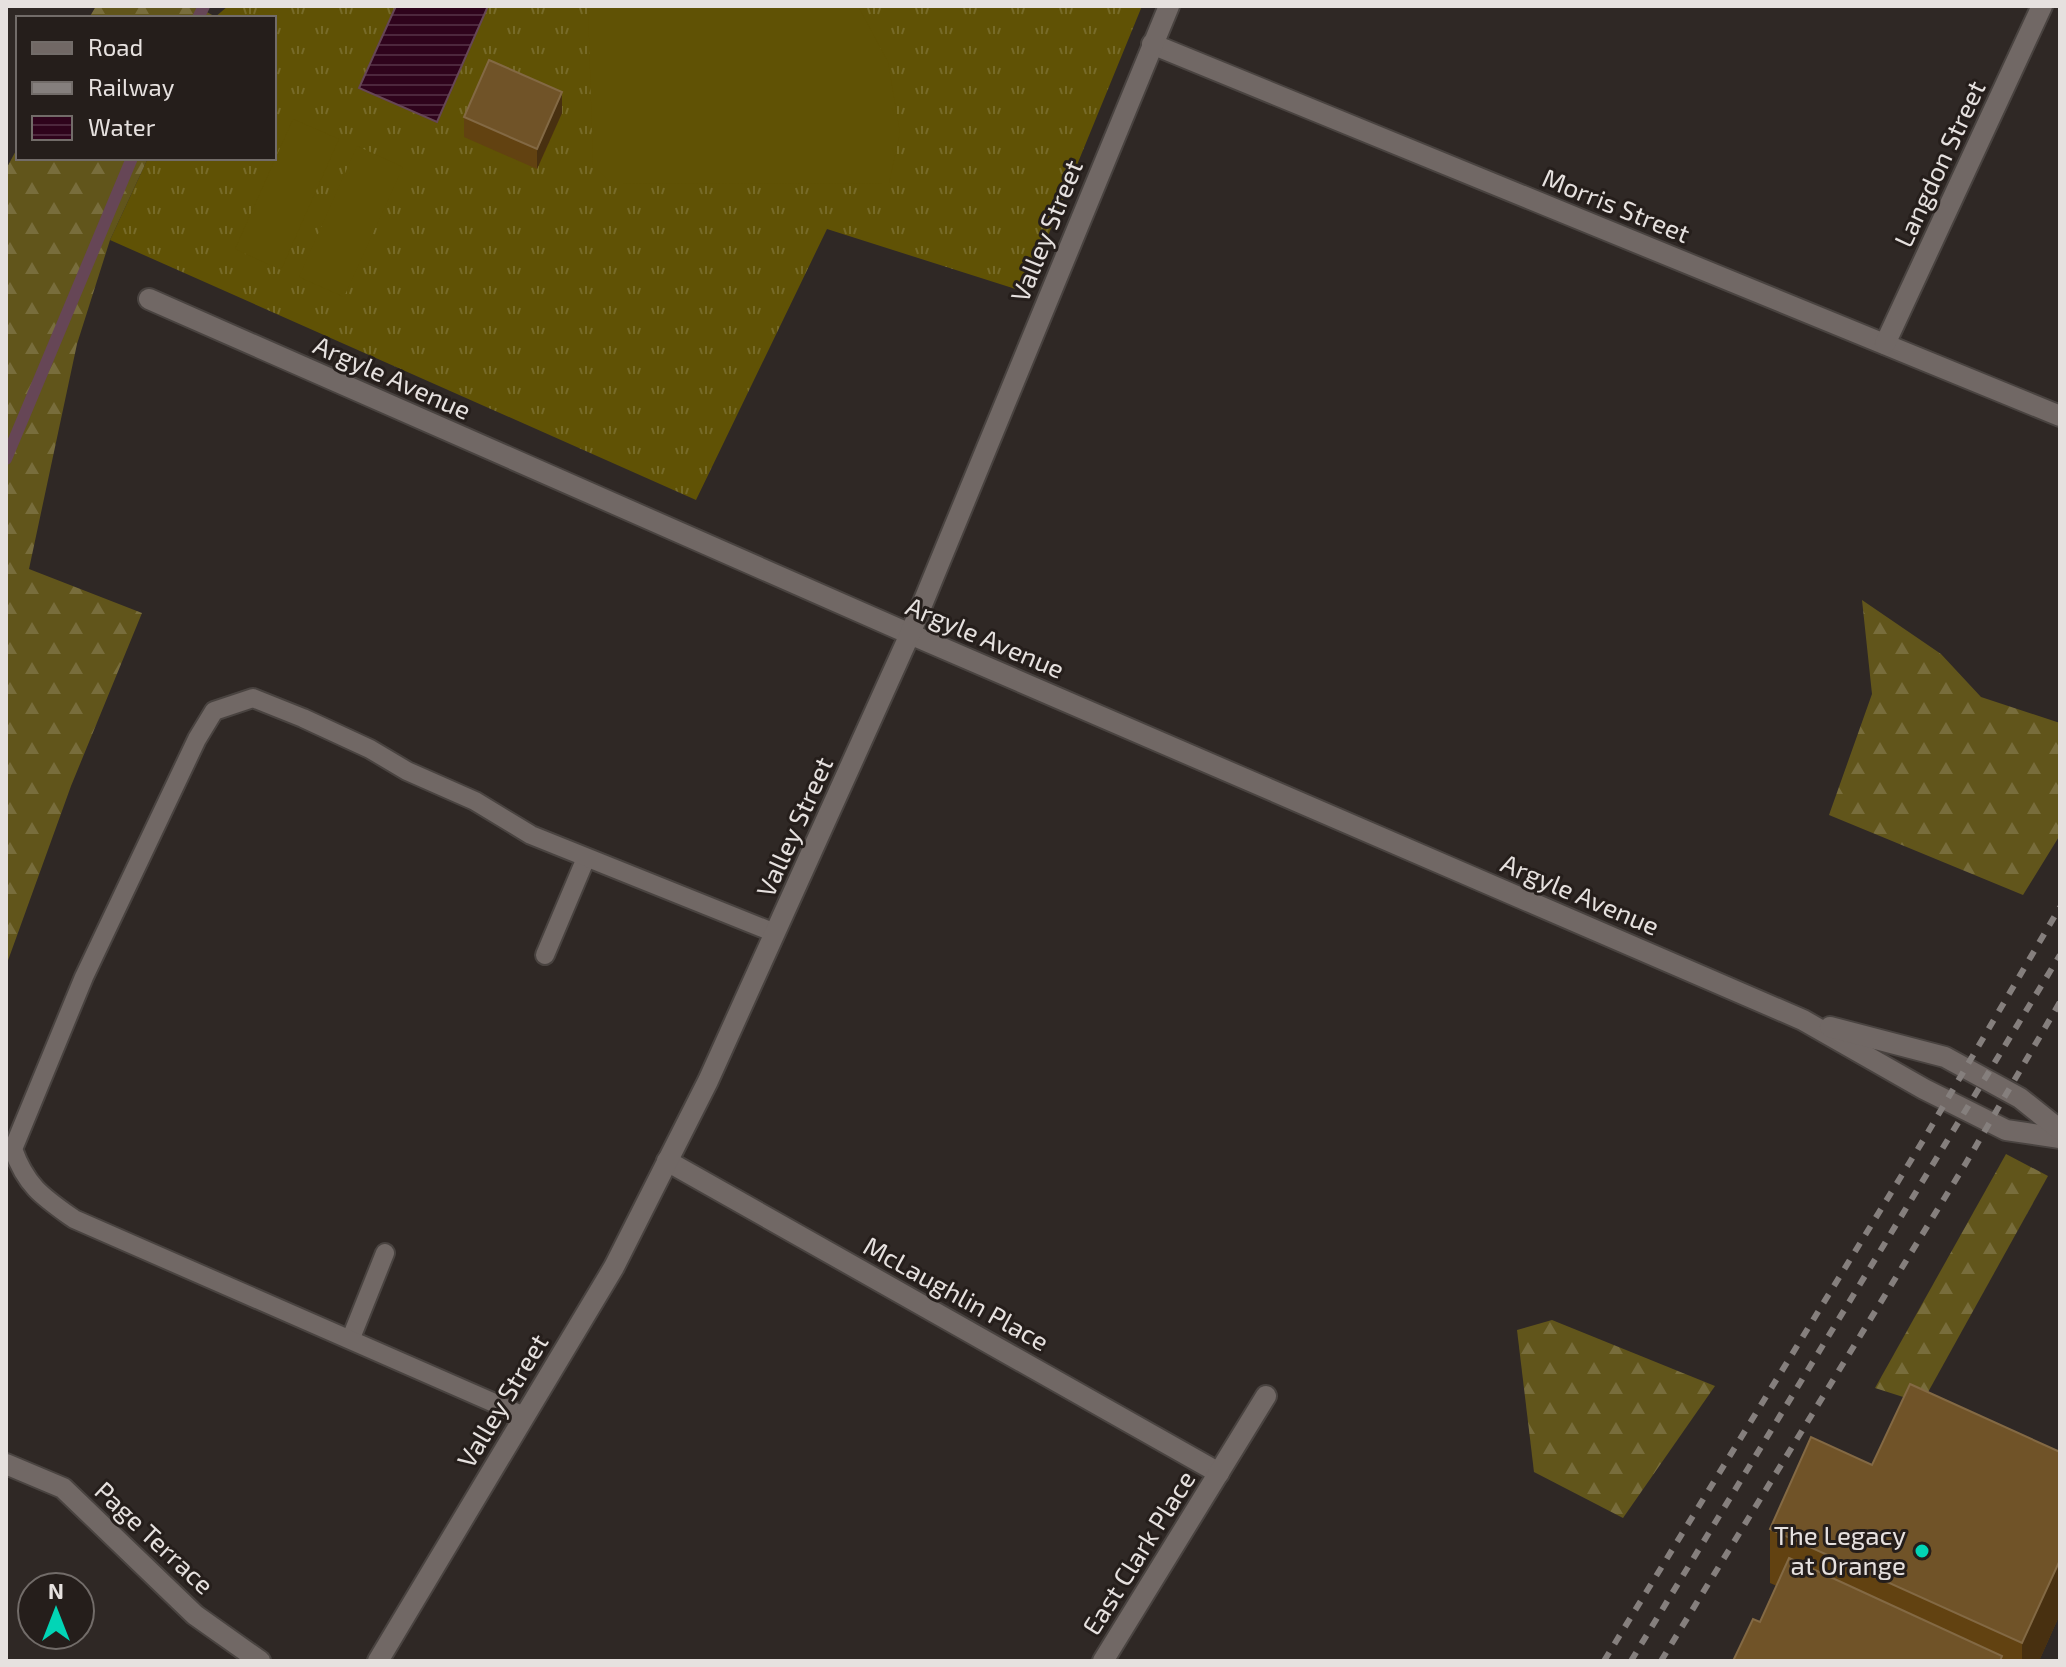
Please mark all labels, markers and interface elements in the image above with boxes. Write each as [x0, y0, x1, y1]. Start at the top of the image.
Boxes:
legend [16, 16, 276, 160]
text: Road [88, 32, 143, 61]
text: Railway [88, 72, 175, 101]
street label: Langdon Street [1887, 75, 1991, 251]
text: Water [88, 112, 156, 141]
street label: Valley Street [1003, 155, 1088, 306]
street label: Morris Street [1538, 161, 1695, 248]
street label: Argyle Avenue [309, 328, 476, 425]
street label: Argyle Avenue [902, 589, 1069, 684]
street label: Valley Street [749, 752, 838, 901]
street label: Argyle Avenue [1497, 846, 1664, 941]
street label: McLaughlin Place [859, 1229, 1055, 1356]
street label: Valley Street [450, 1328, 554, 1472]
street label: East Clark Place [1075, 1464, 1201, 1640]
street label: Page Terrace [89, 1474, 221, 1600]
place label: The Legacy at Orange [1774, 1519, 1906, 1580]
marker: The Legacy at Orange [1913, 1542, 1931, 1560]
north arrow [16, 1571, 96, 1651]
text: N [48, 1577, 64, 1603]

